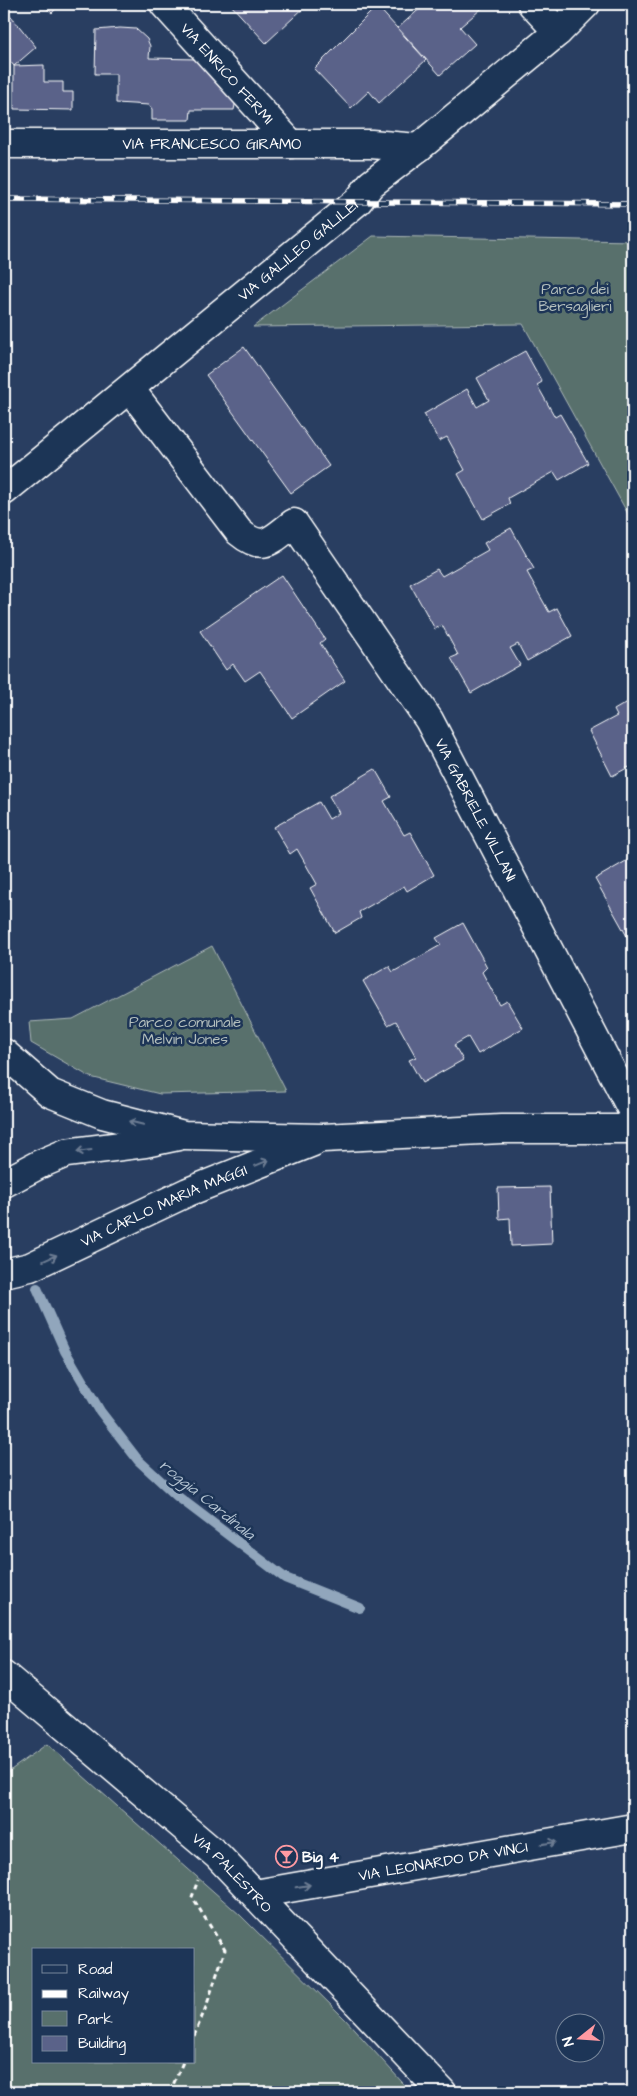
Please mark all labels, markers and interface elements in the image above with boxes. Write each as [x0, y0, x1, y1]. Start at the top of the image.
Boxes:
street label: VIA ENRICO FERMI [175, 19, 278, 129]
street label: VIA FRANCESCO GIRAMO [123, 134, 301, 155]
street label: VIA GALILEO GALILEI [234, 195, 363, 306]
park label: Parco dei Bersaglieri [538, 279, 612, 318]
street label: VIA GABRIELE VILLANI [429, 735, 521, 885]
park label: Parco comunale Melvin Jones [129, 1012, 241, 1050]
one-way arrow [129, 1118, 145, 1127]
one-way arrow [77, 1146, 93, 1156]
one-way arrow [254, 1157, 269, 1167]
street label: VIA CARLO MARIA MAGGI [77, 1159, 250, 1252]
one-way arrow [42, 1252, 57, 1262]
water label: roggia Cardinala [154, 1454, 260, 1546]
street label: VIA PALESTRO [187, 1828, 277, 1918]
street label: VIA LEONARDO DA VINCI [357, 1837, 530, 1887]
one-way arrow [540, 1837, 556, 1847]
bar icon: Big 4 [274, 1845, 298, 1869]
place label: Big 4 [302, 1847, 340, 1870]
one-way arrow [294, 1880, 310, 1890]
legend [32, 1948, 195, 2064]
text: Road [78, 1959, 113, 1980]
text: Railway [78, 1983, 129, 2005]
text: Park [78, 2009, 113, 2030]
north arrow [554, 2014, 604, 2064]
text: Building [78, 2033, 126, 2055]
text: N [558, 2034, 579, 2049]

